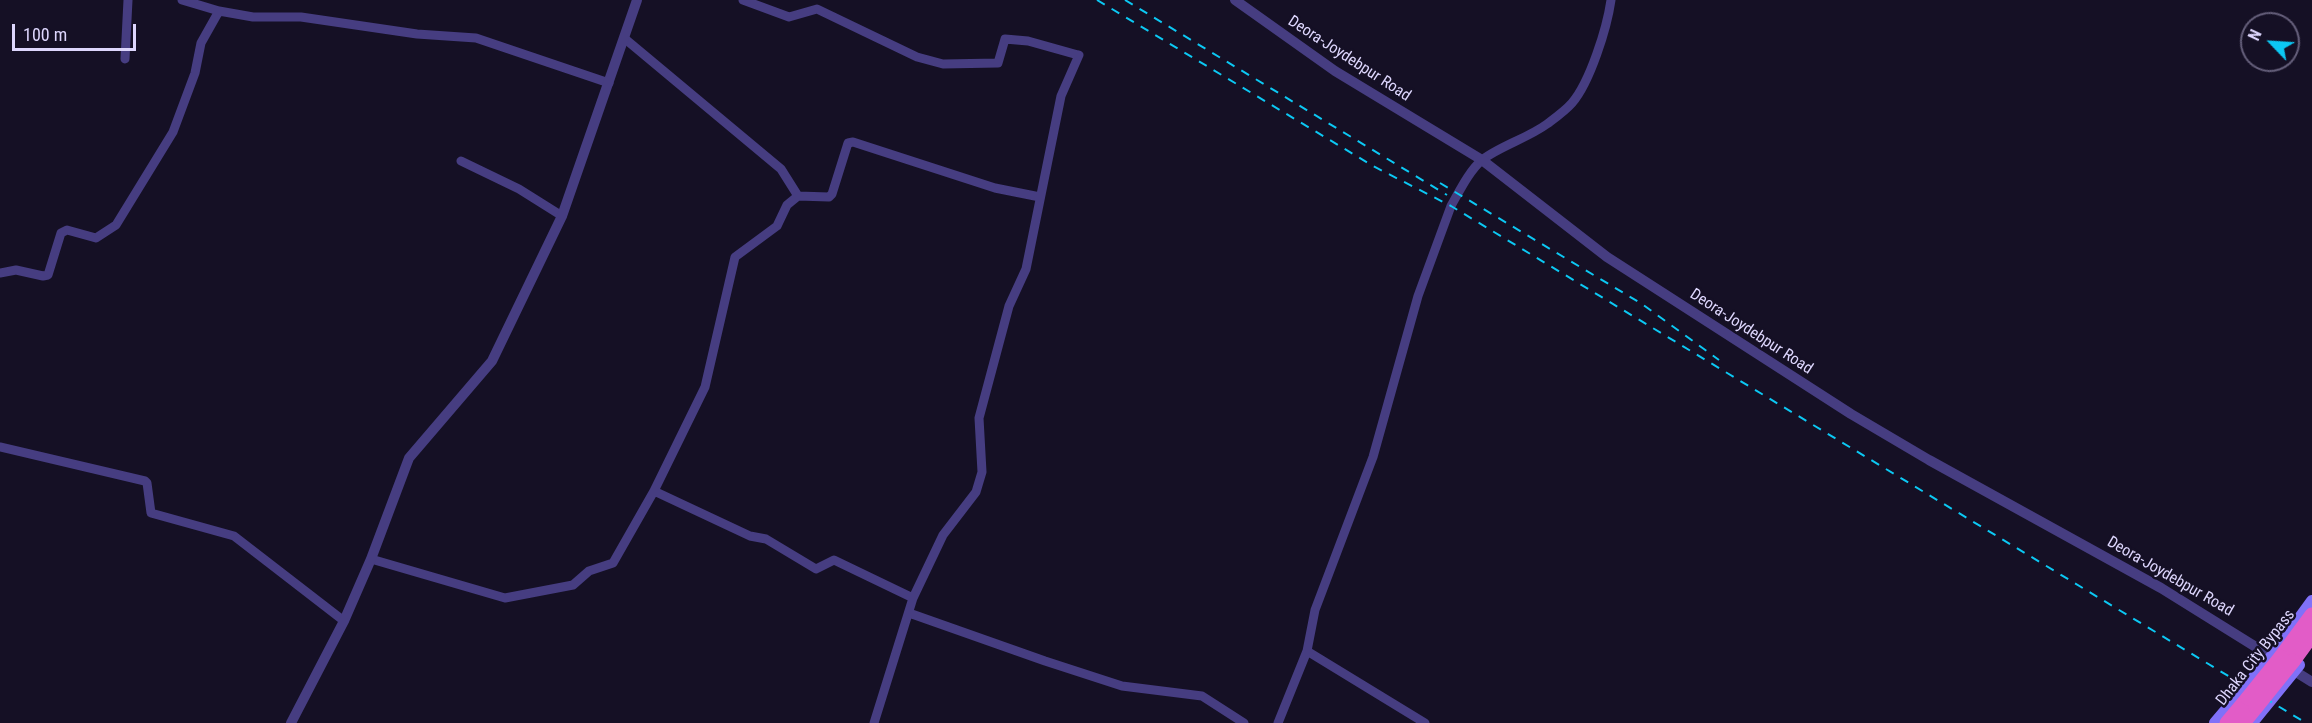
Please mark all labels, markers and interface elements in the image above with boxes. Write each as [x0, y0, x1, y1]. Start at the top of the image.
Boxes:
scale bar [15, 12, 140, 50]
street label: Deora-Joydebpur Road [1284, 12, 1414, 106]
north arrow [2240, 12, 2300, 72]
text: 100 m [23, 24, 67, 45]
text: N [2244, 27, 2266, 43]
street label: Deora-Joydebpur Road [1686, 285, 1816, 379]
street label: Deora-Joydebpur Road [2103, 533, 2237, 621]
street label: Dhaka City Bypass [2213, 606, 2299, 710]

